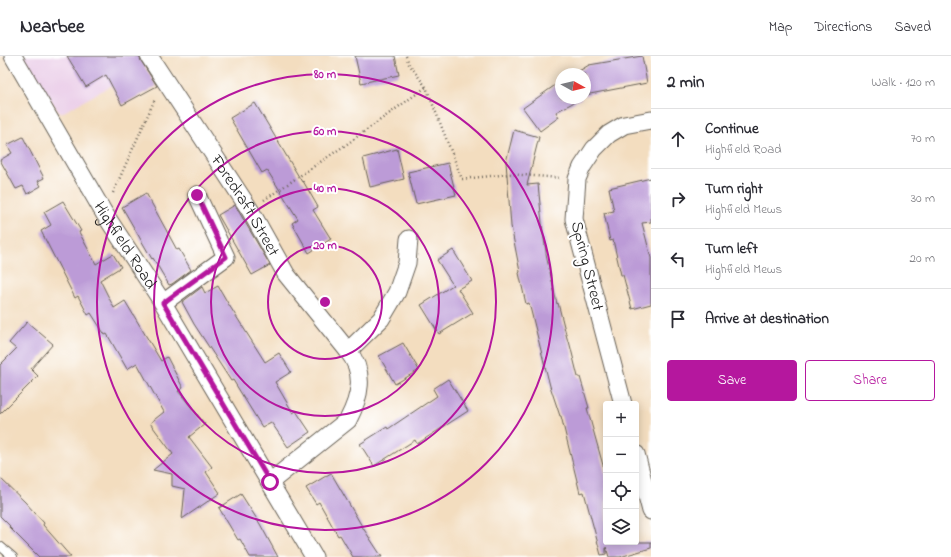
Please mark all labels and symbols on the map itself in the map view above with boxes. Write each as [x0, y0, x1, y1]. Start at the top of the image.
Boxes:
text: 80 m [313, 66, 337, 84]
north arrow [555, 68, 591, 104]
text: 60 m [313, 123, 337, 141]
street label: Foredraft Street [204, 149, 286, 261]
text: 40 m [313, 180, 337, 198]
route end [188, 186, 206, 204]
street label: Highfield Road [87, 197, 163, 294]
street label: Spring Street [562, 219, 610, 314]
text: 20 m [312, 237, 337, 255]
centre of rings [318, 295, 332, 309]
route start [261, 473, 279, 491]

